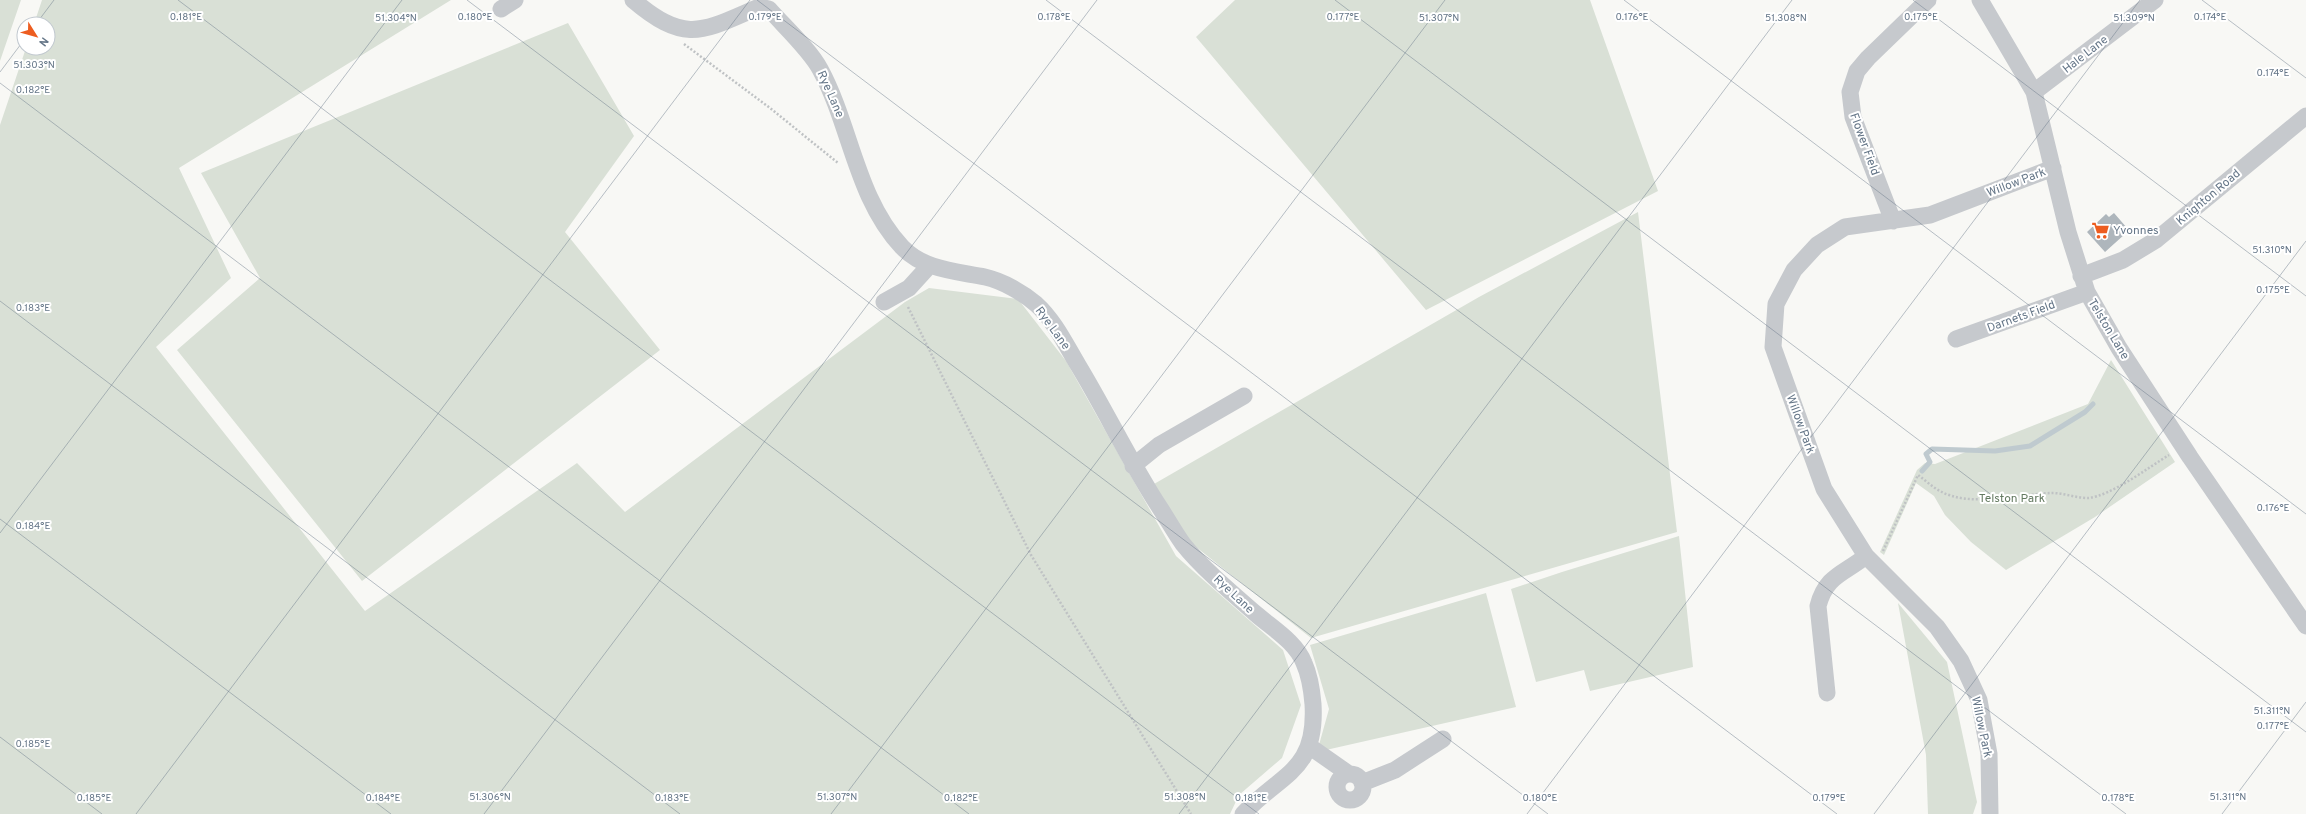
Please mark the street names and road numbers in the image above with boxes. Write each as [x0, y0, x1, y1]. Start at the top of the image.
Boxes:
street label: Hale Lane [2060, 32, 2112, 78]
street label: Rye Lane [813, 68, 848, 120]
street label: Flower Field [1845, 111, 1883, 178]
street label: Willow Park [1984, 164, 2048, 202]
street label: Knighton Road [2173, 166, 2244, 229]
street label: Telston Lane [2084, 296, 2133, 363]
street label: Darnets Field [1985, 297, 2058, 337]
street label: Rye Lane [1031, 304, 1073, 353]
street label: Willow Park [1782, 392, 1818, 456]
street label: Rye Lane [1210, 572, 1257, 618]
street label: Willow Park [1967, 695, 1995, 759]

